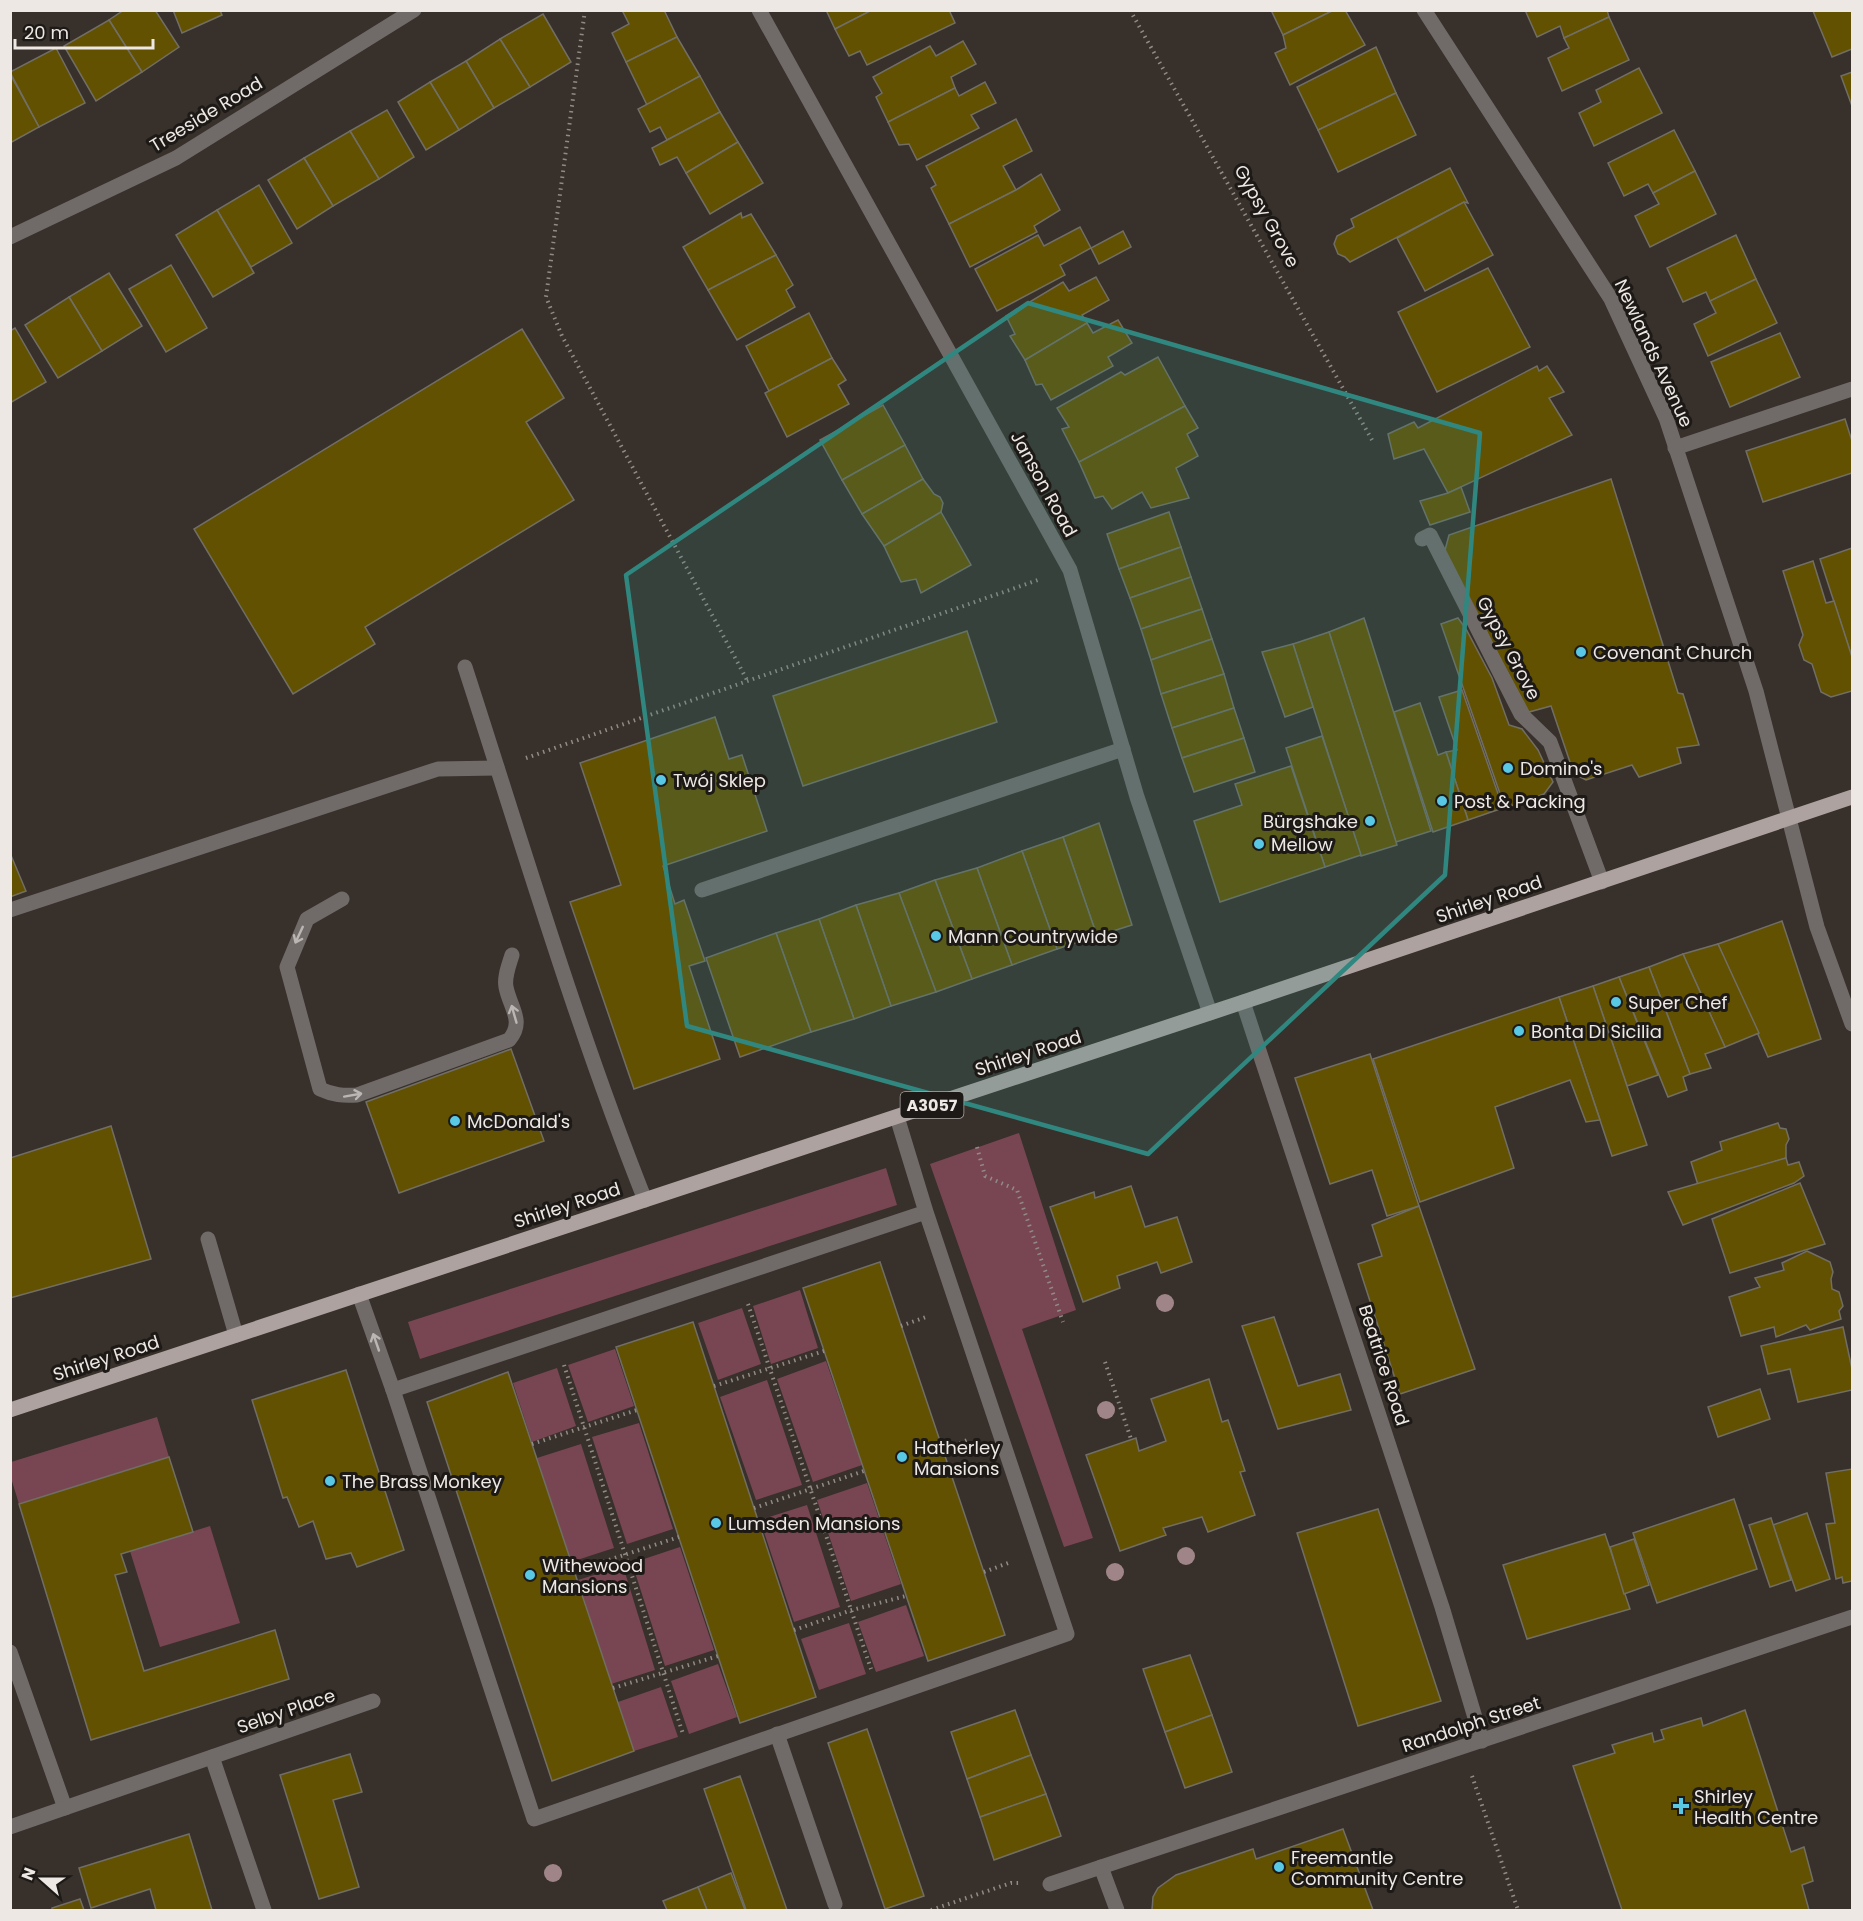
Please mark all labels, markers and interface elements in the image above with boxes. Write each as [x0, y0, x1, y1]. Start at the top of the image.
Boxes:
scale bar [15, 12, 153, 50]
text: 20 m [24, 20, 69, 45]
street label: Treeside Road [145, 70, 267, 158]
street label: Gypsy Grove [1228, 160, 1306, 272]
street label: Newlands Avenue [1609, 275, 1699, 431]
street label: Janson Road [1005, 427, 1083, 541]
street label: Gypsy Grove [1471, 592, 1547, 704]
place label: Covenant Church [1593, 640, 1752, 665]
marker: Covenant Church [1574, 645, 1588, 659]
place label: Domino's [1520, 756, 1603, 781]
marker: Domino's [1501, 761, 1515, 775]
place label: Twój Sklep [673, 768, 766, 793]
marker: Twój Sklep [654, 773, 668, 787]
place label: Post & Packing [1454, 789, 1586, 814]
marker: Post & Packing [1435, 794, 1449, 808]
place label: Bürgshake [1263, 809, 1358, 834]
marker: Bürgshake [1363, 814, 1377, 828]
place label: Mellow [1271, 832, 1333, 857]
marker: Mellow [1252, 837, 1266, 851]
street label: Shirley Road [1433, 869, 1545, 929]
place label: Mann Countrywide [948, 924, 1118, 949]
one-way arrow [293, 926, 305, 944]
marker: Mann Countrywide [929, 929, 943, 943]
place label: Super Chef [1628, 990, 1728, 1015]
marker: Super Chef [1609, 995, 1623, 1009]
one-way arrow [508, 1005, 519, 1024]
place label: Bonta Di Sicilia [1531, 1019, 1662, 1044]
street label: Shirley Road [972, 1024, 1084, 1082]
marker: Bonta Di Sicilia [1512, 1024, 1526, 1038]
one-way arrow [343, 1089, 362, 1100]
road number: A3057 [900, 1092, 964, 1118]
place label: McDonald's [467, 1109, 570, 1134]
marker: McDonald's [448, 1114, 462, 1128]
street label: Shirley Road [511, 1176, 623, 1234]
street label: Beatrice Road [1353, 1301, 1415, 1429]
street label: Shirley Road [50, 1329, 162, 1387]
one-way arrow [370, 1333, 381, 1352]
place label: Hatherley Mansions [914, 1435, 1000, 1481]
marker: Hatherley Mansions [895, 1450, 909, 1464]
place label: The Brass Monkey [342, 1469, 502, 1494]
marker: The Brass Monkey [323, 1474, 337, 1488]
place label: Lumsden Mansions [728, 1511, 900, 1536]
marker: Lumsden Mansions [709, 1516, 723, 1530]
place label: Withewood Mansions [542, 1553, 643, 1599]
marker: Withewood Mansions [523, 1568, 537, 1582]
street label: Selby Place [234, 1683, 338, 1739]
street label: Randolph Street [1399, 1690, 1543, 1758]
place label: Shirley Health Centre [1694, 1784, 1818, 1830]
marker: Shirley Health Centre [1672, 1797, 1690, 1815]
place label: Freemantle Community Centre [1291, 1845, 1463, 1891]
north arrow [12, 1849, 72, 1909]
marker: Freemantle Community Centre [1272, 1860, 1286, 1874]
text: N [16, 1864, 41, 1884]

